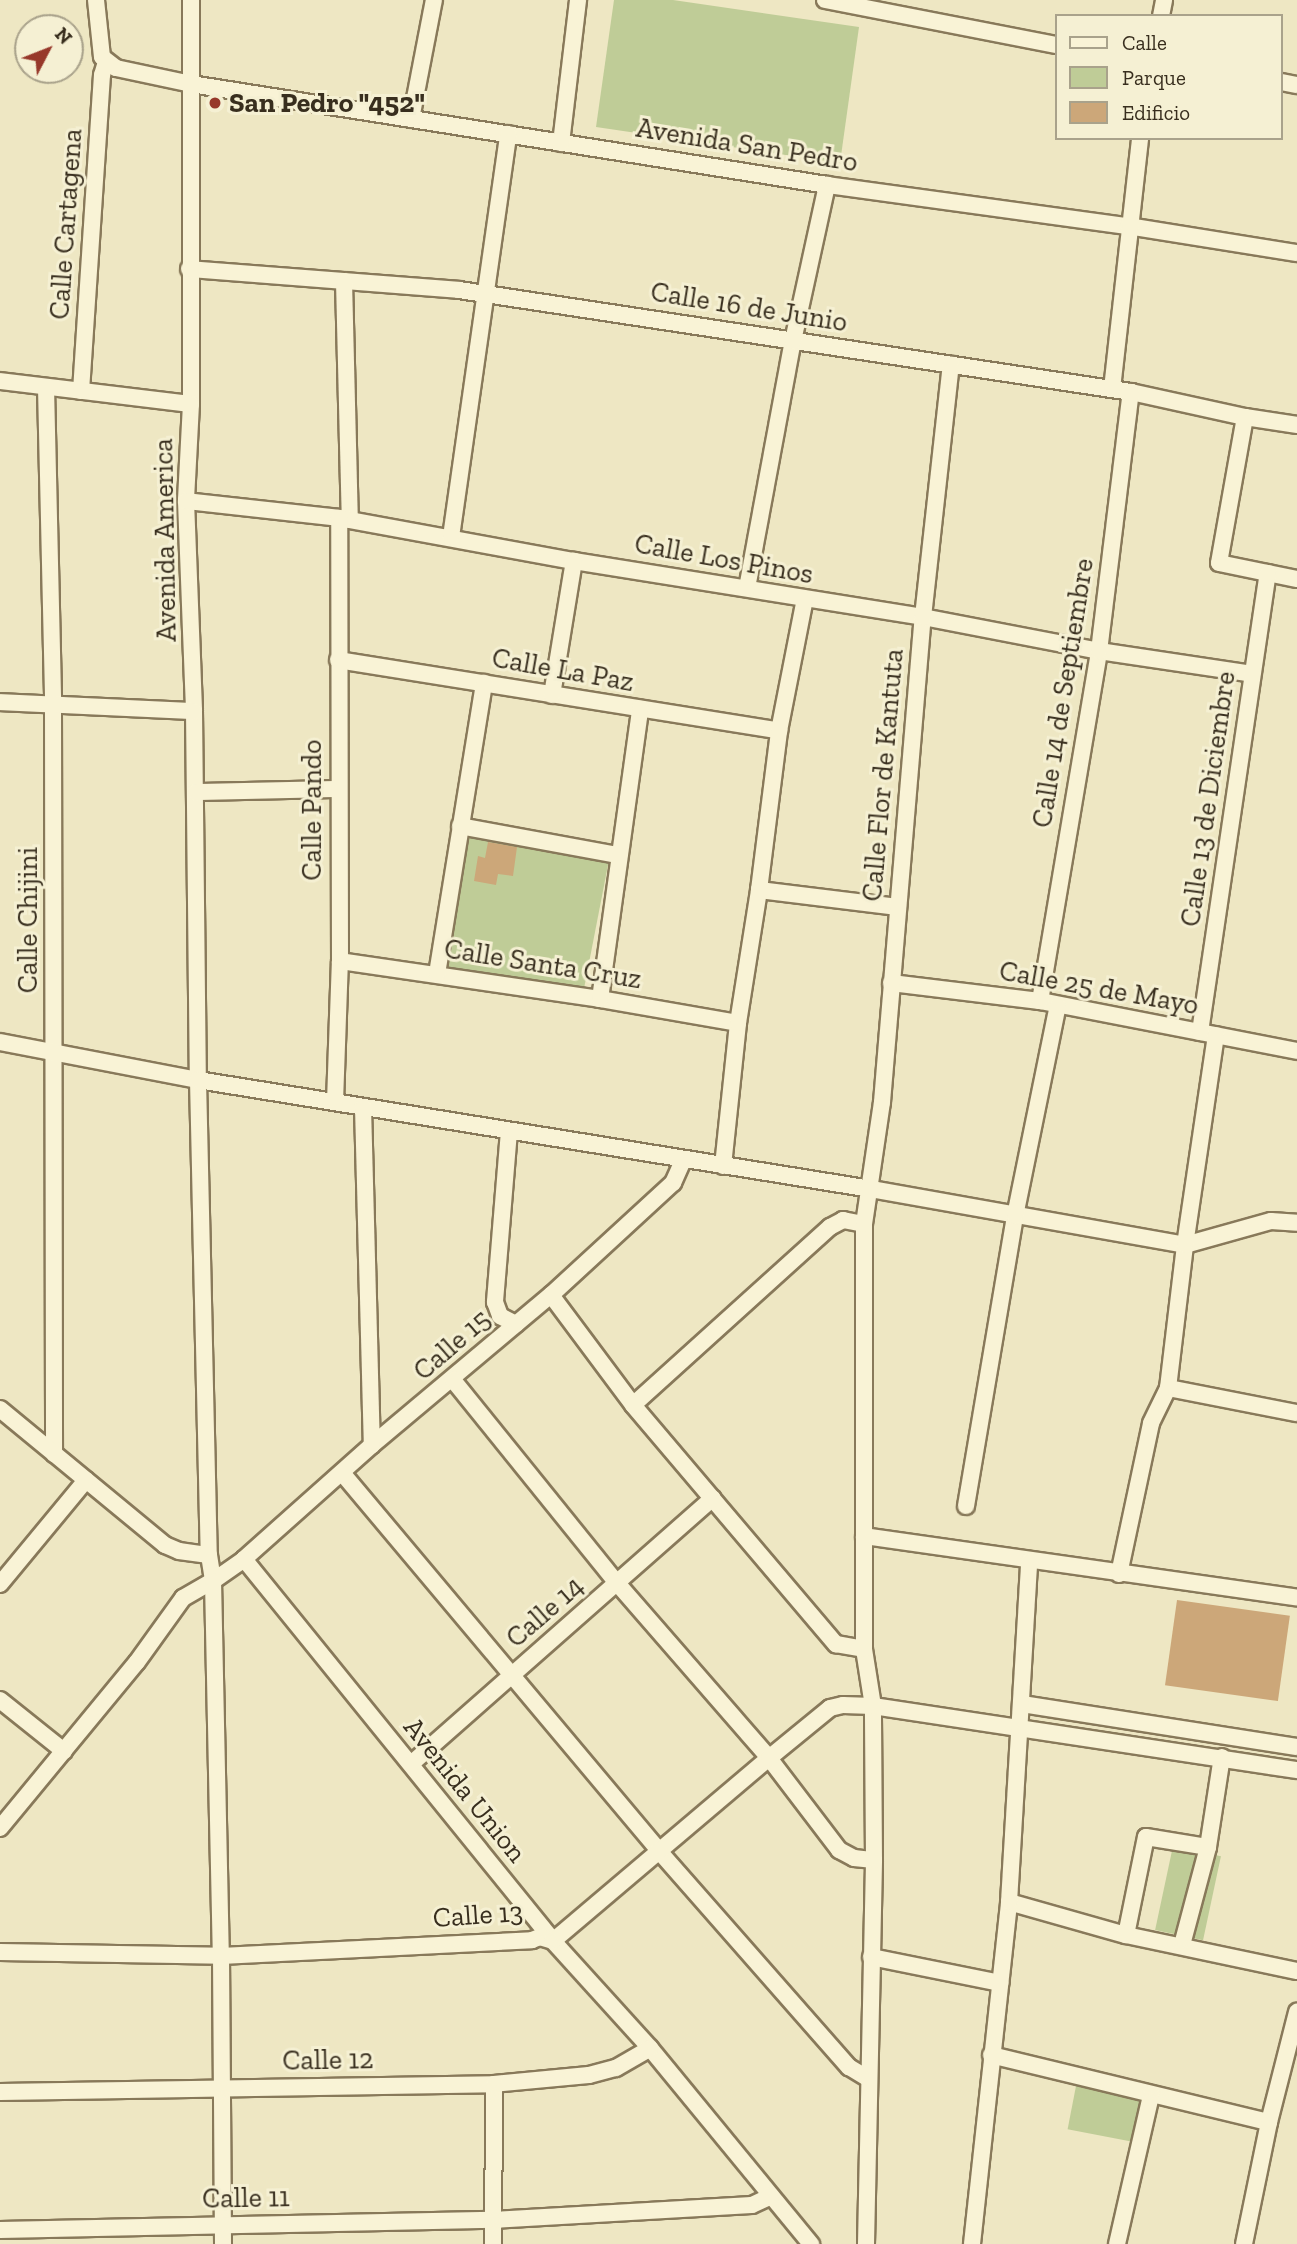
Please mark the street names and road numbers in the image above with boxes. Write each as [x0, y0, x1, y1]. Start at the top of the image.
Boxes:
street label: Avenida San Pedro [634, 111, 860, 179]
street label: Calle Cartagena [43, 127, 89, 321]
street label: Calle 16 de Junio [648, 275, 850, 339]
street label: Avenida America [146, 437, 184, 643]
street label: Calle Los Pinos [632, 527, 816, 591]
street label: Calle 14 de Septiembre [1025, 556, 1101, 830]
street label: Calle La Paz [489, 641, 637, 699]
street label: Calle Flor de Kantuta [855, 647, 911, 903]
street label: Calle 13 de Diciembre [1173, 669, 1243, 929]
street label: Calle Pando [295, 739, 329, 881]
street label: Calle Chijini [11, 847, 45, 993]
street label: Calle Santa Cruz [442, 932, 644, 996]
street label: Calle 25 de Mayo [997, 954, 1201, 1022]
street label: Calle 15 [407, 1302, 497, 1388]
street label: Calle 14 [499, 1569, 591, 1655]
street label: Avenida Union [396, 1711, 534, 1869]
street label: Calle 13 [432, 1895, 524, 1935]
street label: Calle 12 [282, 2042, 374, 2078]
street label: Calle 11 [202, 2180, 290, 2216]

